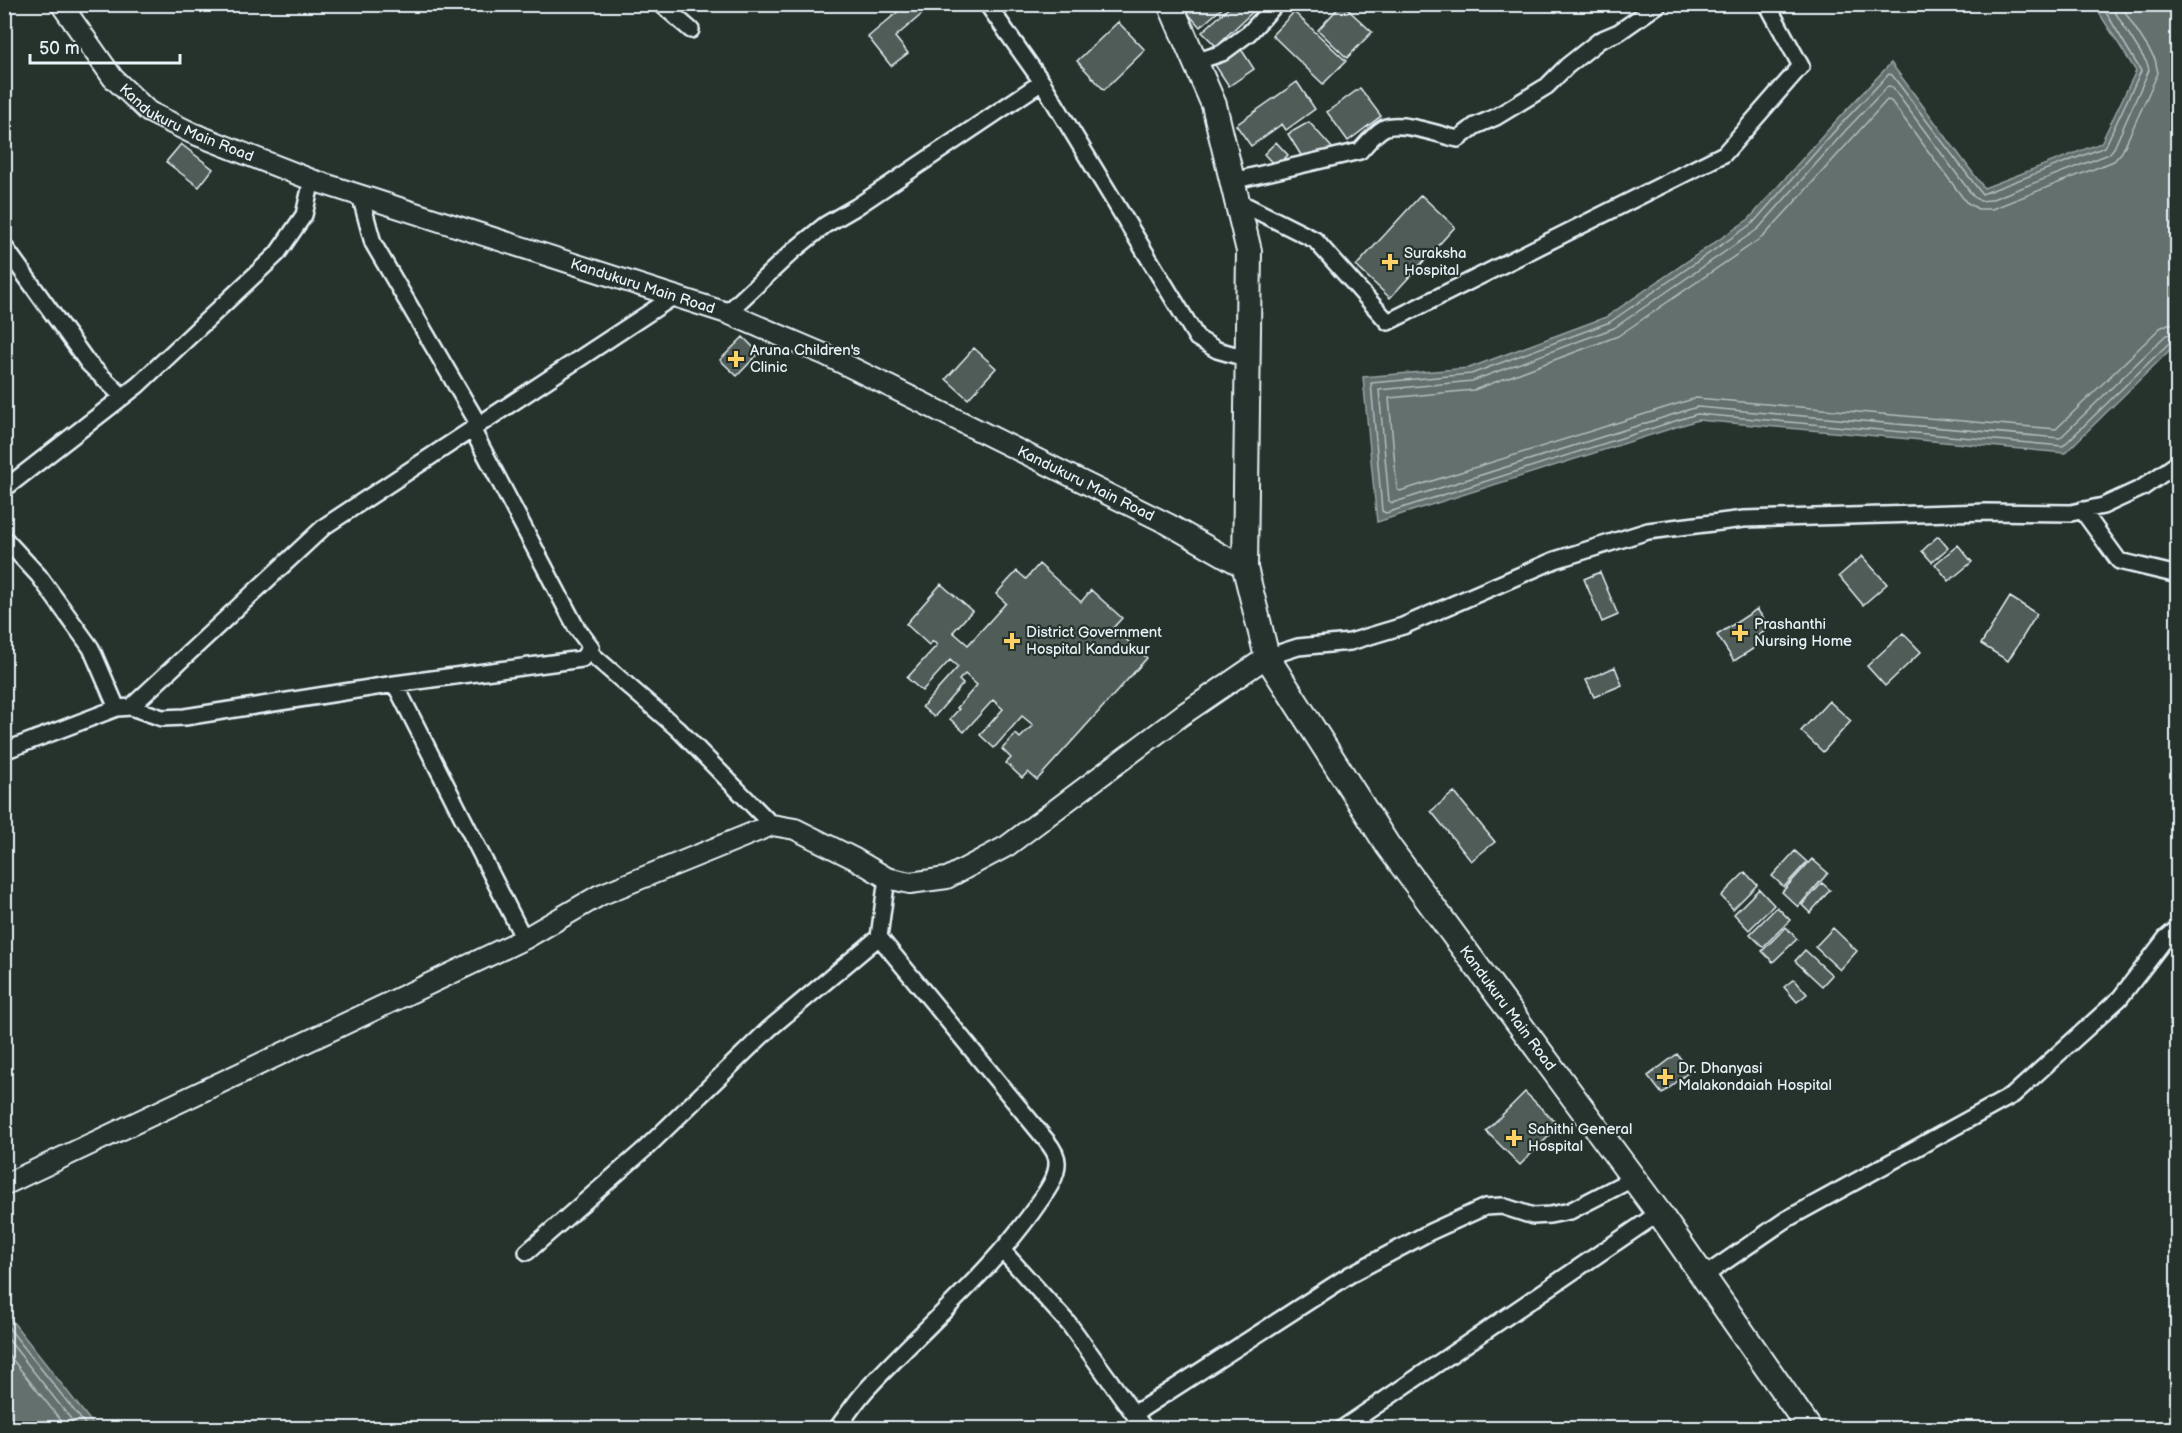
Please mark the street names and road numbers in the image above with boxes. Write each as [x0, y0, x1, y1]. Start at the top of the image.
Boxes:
street label: Kandukuru Main Road [115, 79, 257, 166]
street label: Kandukuru Main Road [568, 254, 717, 318]
street label: Kandukuru Main Road [1014, 442, 1158, 525]
street label: Kandukuru Main Road [1455, 942, 1560, 1074]

